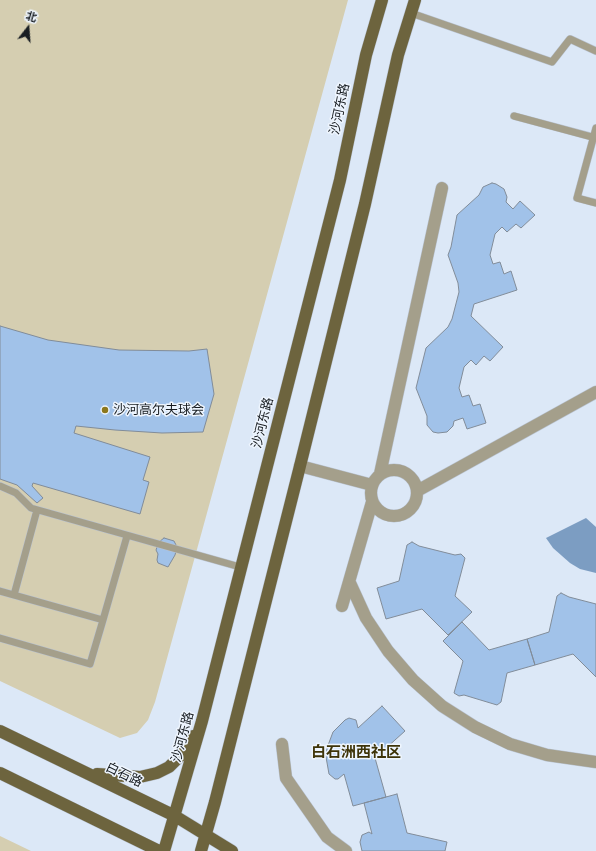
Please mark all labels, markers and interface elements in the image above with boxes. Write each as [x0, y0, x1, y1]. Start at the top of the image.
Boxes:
north arrow [8, 8, 48, 48]
text: 北 [24, 8, 39, 25]
street label: 沙河东路 [327, 82, 353, 136]
street label: 沙河东路 [249, 396, 277, 450]
place label: 沙河高尔夫球会 [113, 402, 204, 418]
marker: 沙河高尔夫球会 [100, 405, 110, 415]
street label: 沙河东路 [169, 710, 197, 764]
district label: 白石洲西社区 [311, 744, 401, 762]
street label: 白石路 [103, 759, 145, 791]

